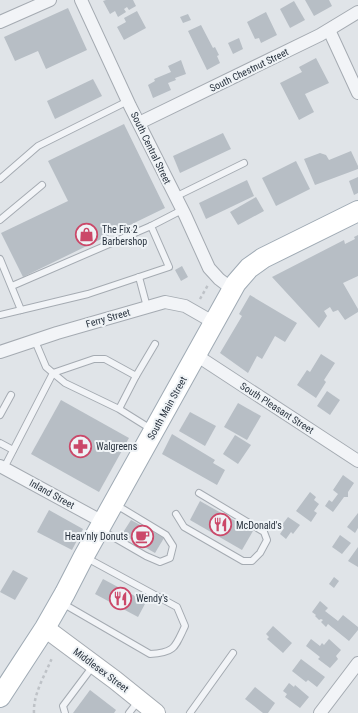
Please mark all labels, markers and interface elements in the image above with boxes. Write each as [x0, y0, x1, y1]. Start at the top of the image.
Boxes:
street label: South Chestnut Street [208, 46, 290, 94]
street label: South Central Street [129, 110, 173, 186]
shop icon: The Fix 2 Barbershop [73, 222, 99, 248]
place label: The Fix 2 Barbershop [102, 224, 147, 247]
street label: Ferry Street [85, 306, 131, 330]
street label: South Main Street [145, 375, 189, 441]
street label: South Pleasant Street [238, 380, 316, 436]
pharmacy icon: Walgreens [67, 433, 93, 459]
place label: Walgreens [96, 441, 138, 452]
street label: Inland Street [27, 477, 77, 511]
restaurant icon: McDonald's [208, 512, 234, 538]
place label: McDonald's [236, 520, 282, 531]
cafe icon: Heav'nly Donuts [130, 523, 156, 549]
place label: Heav'nly Donuts [65, 531, 128, 542]
restaurant icon: Wendy's [107, 585, 133, 611]
place label: Wendy's [136, 593, 169, 604]
street label: Middlesex Street [71, 646, 131, 694]

